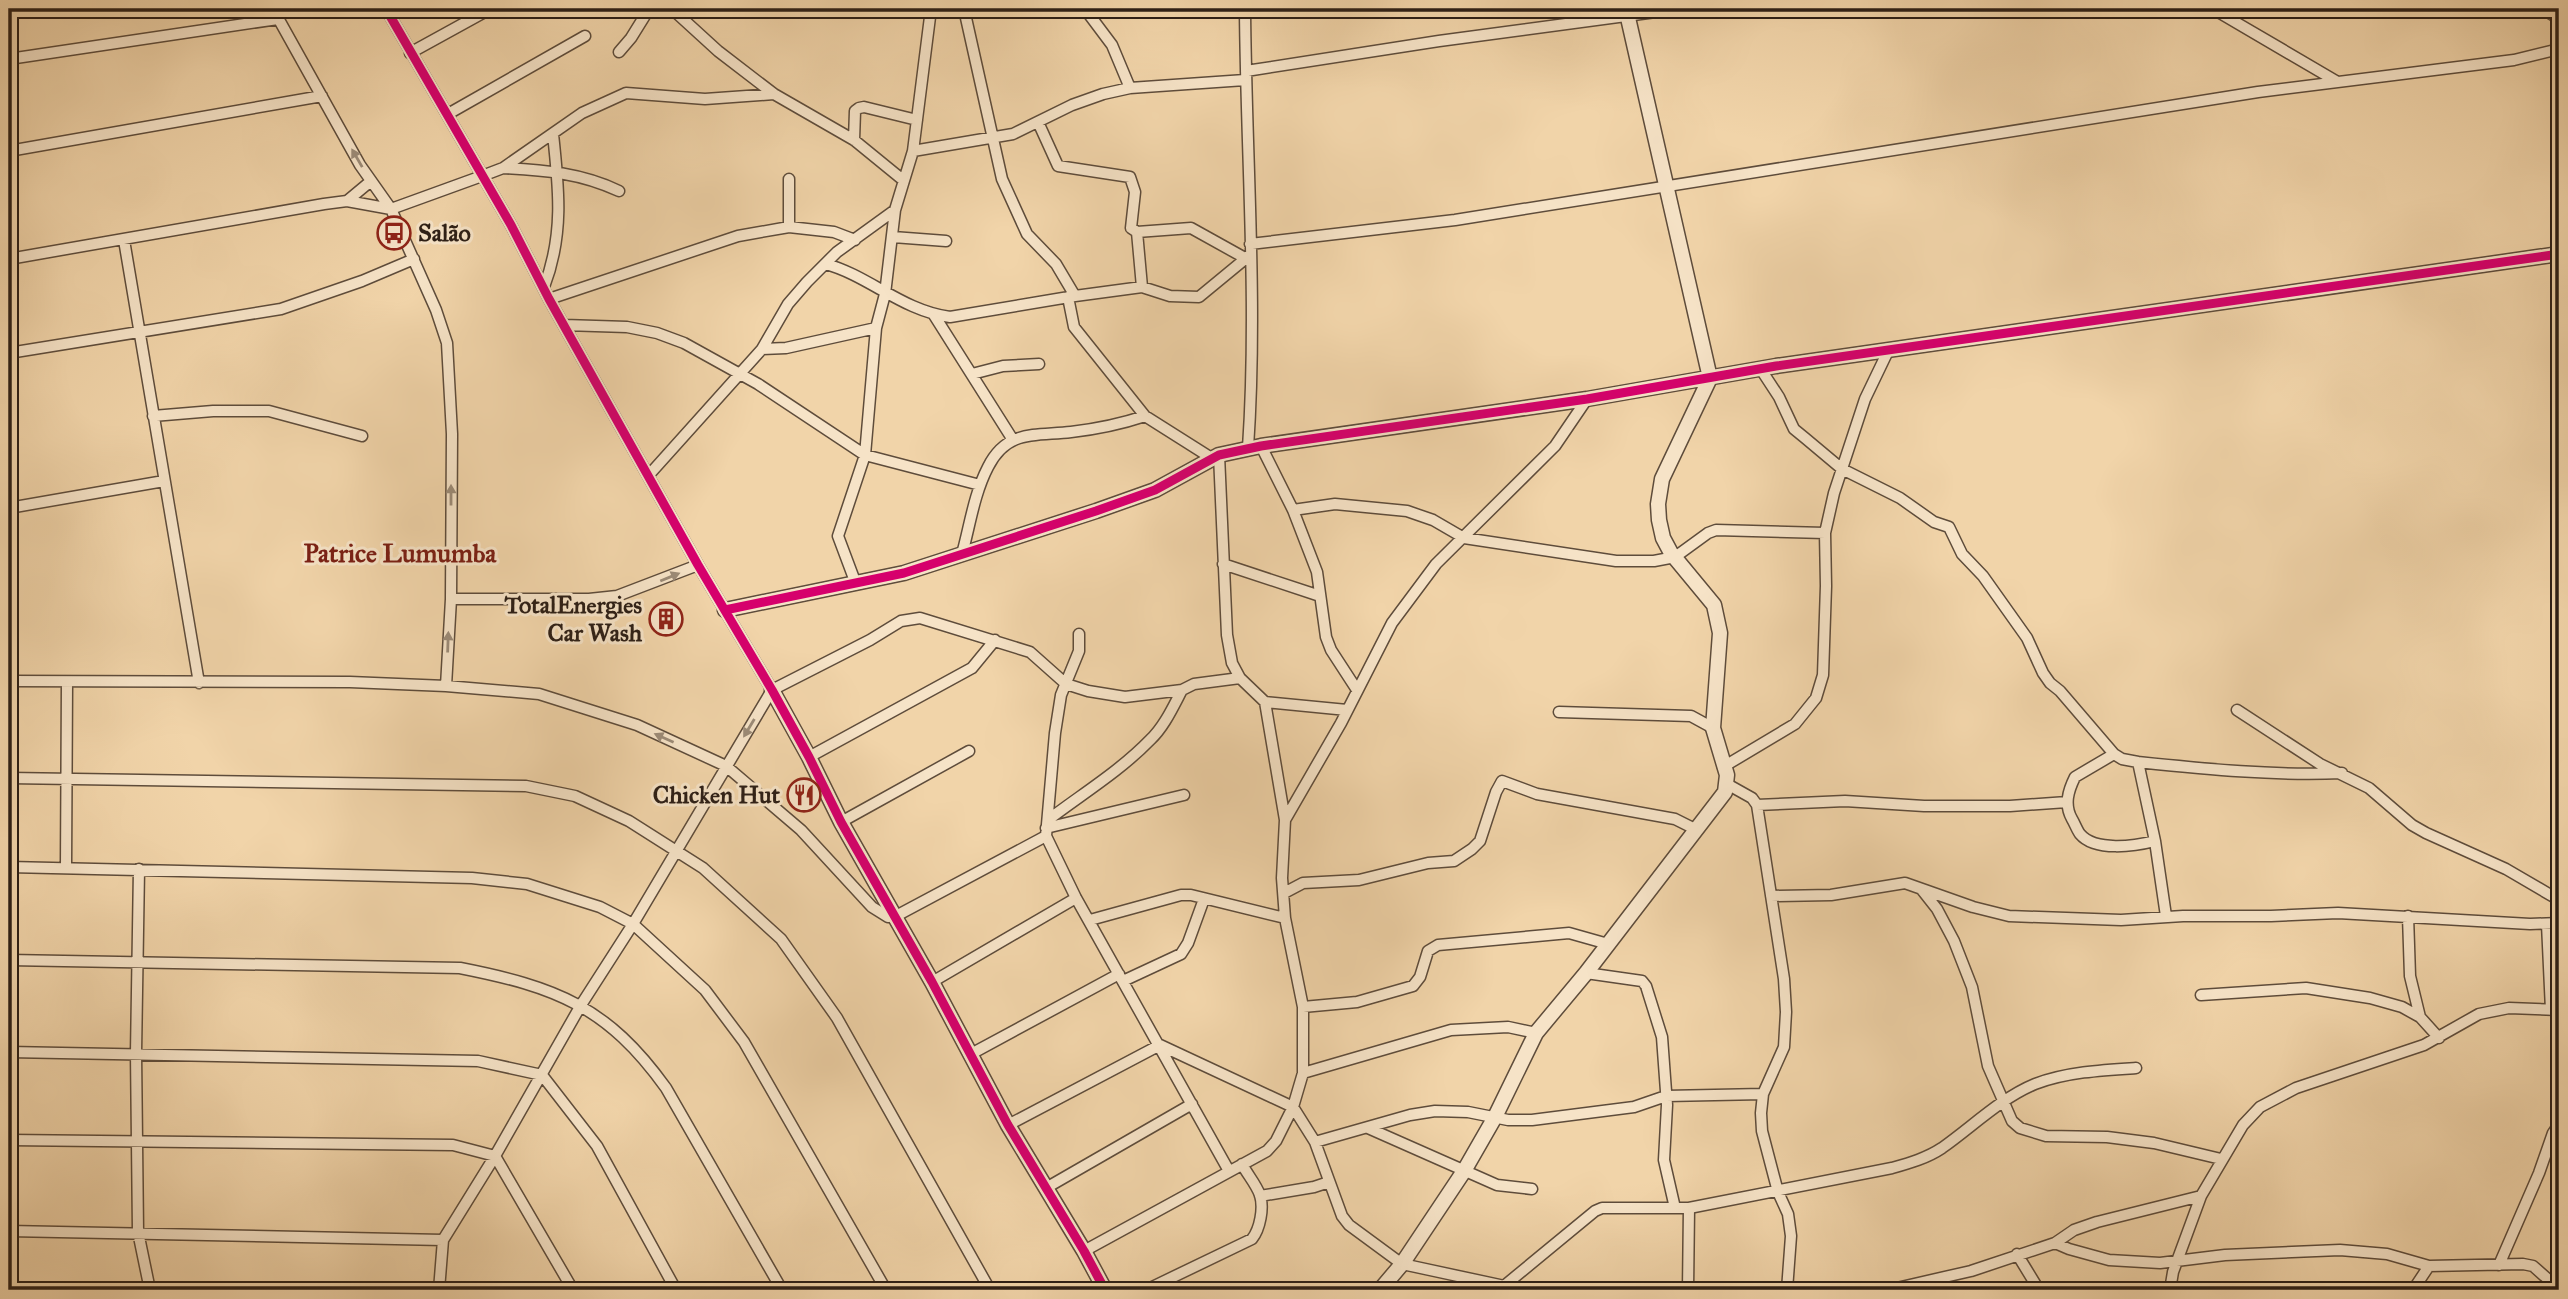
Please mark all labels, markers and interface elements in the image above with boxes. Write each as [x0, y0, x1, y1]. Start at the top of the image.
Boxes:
one-way arrow [351, 149, 363, 168]
bus stop icon: Salão [375, 214, 413, 252]
place label: Salão [418, 218, 471, 248]
one-way arrow [446, 484, 457, 506]
district label: Patrice Lumumba [304, 537, 497, 569]
one-way arrow [659, 571, 680, 582]
place label: TotalEnergies Car Wash [504, 590, 643, 648]
building icon: TotalEnergies Car Wash [647, 600, 685, 638]
one-way arrow [442, 631, 453, 653]
one-way arrow [743, 718, 755, 737]
one-way arrow [654, 732, 674, 743]
restaurant icon: Chicken Hut [785, 776, 823, 814]
place label: Chicken Hut [653, 780, 780, 810]

